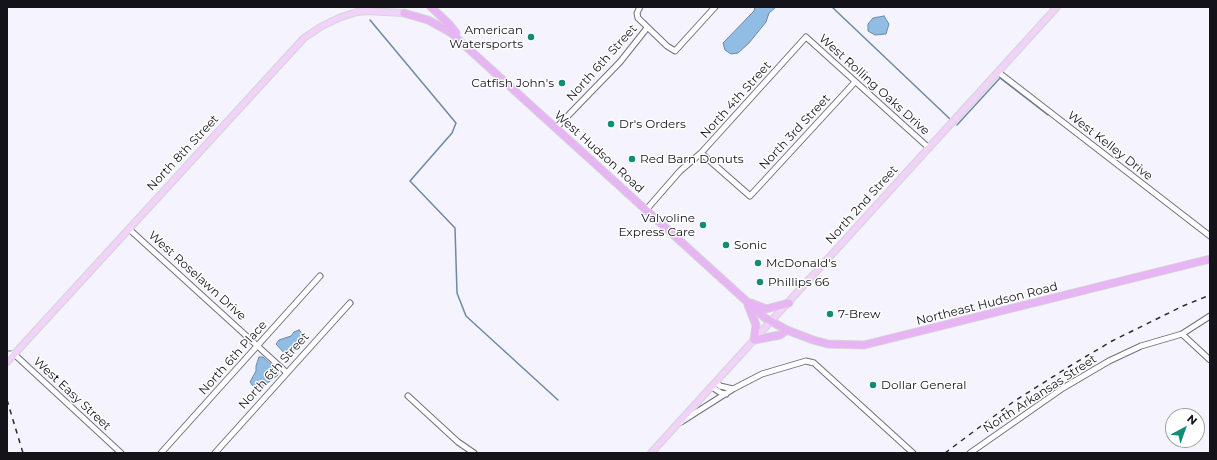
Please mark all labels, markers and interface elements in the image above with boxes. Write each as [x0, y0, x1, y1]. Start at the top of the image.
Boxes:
street label: North 6th Street [564, 22, 640, 104]
place label: American Watersports [449, 23, 523, 51]
marker: American Watersports [526, 32, 536, 42]
street label: West Rolling Oaks Drive [816, 32, 932, 138]
street label: North 4th Street [698, 58, 774, 142]
place label: Catfish John's [471, 76, 554, 90]
marker: Catfish John's [557, 78, 567, 88]
street label: North 3rd Street [757, 91, 833, 173]
street label: West Hudson Road [551, 108, 647, 196]
street label: West Kelley Drive [1065, 108, 1155, 184]
street label: North 8th Street [144, 112, 222, 194]
place label: Dr's Orders [619, 117, 686, 131]
marker: Dr's Orders [606, 119, 616, 129]
place label: Red Barn Donuts [640, 152, 744, 166]
marker: Red Barn Donuts [627, 154, 637, 164]
street label: North 2nd Street [823, 163, 901, 247]
place label: Valvoline Express Care [618, 211, 695, 239]
marker: Valvoline Express Care [698, 220, 708, 230]
street label: West Roselawn Drive [145, 228, 249, 324]
place label: Sonic [734, 238, 767, 252]
marker: Sonic [721, 240, 731, 250]
place label: McDonald's [766, 256, 836, 270]
marker: McDonald's [753, 258, 763, 268]
place label: Phillips 66 [768, 275, 829, 289]
marker: Phillips 66 [755, 277, 765, 287]
street label: Northeast Hudson Road [915, 279, 1059, 329]
place label: 7-Brew [838, 307, 880, 321]
marker: 7-Brew [825, 309, 835, 319]
street label: North 6th Place [196, 318, 270, 398]
street label: North 6th Street [236, 330, 312, 412]
street label: North Arkansas Street [981, 352, 1099, 436]
street label: West Easy Street [30, 354, 114, 434]
place label: Dollar General [881, 378, 966, 392]
marker: Dollar General [868, 380, 878, 390]
north arrow [1165, 408, 1205, 448]
text: N [1184, 411, 1200, 428]

